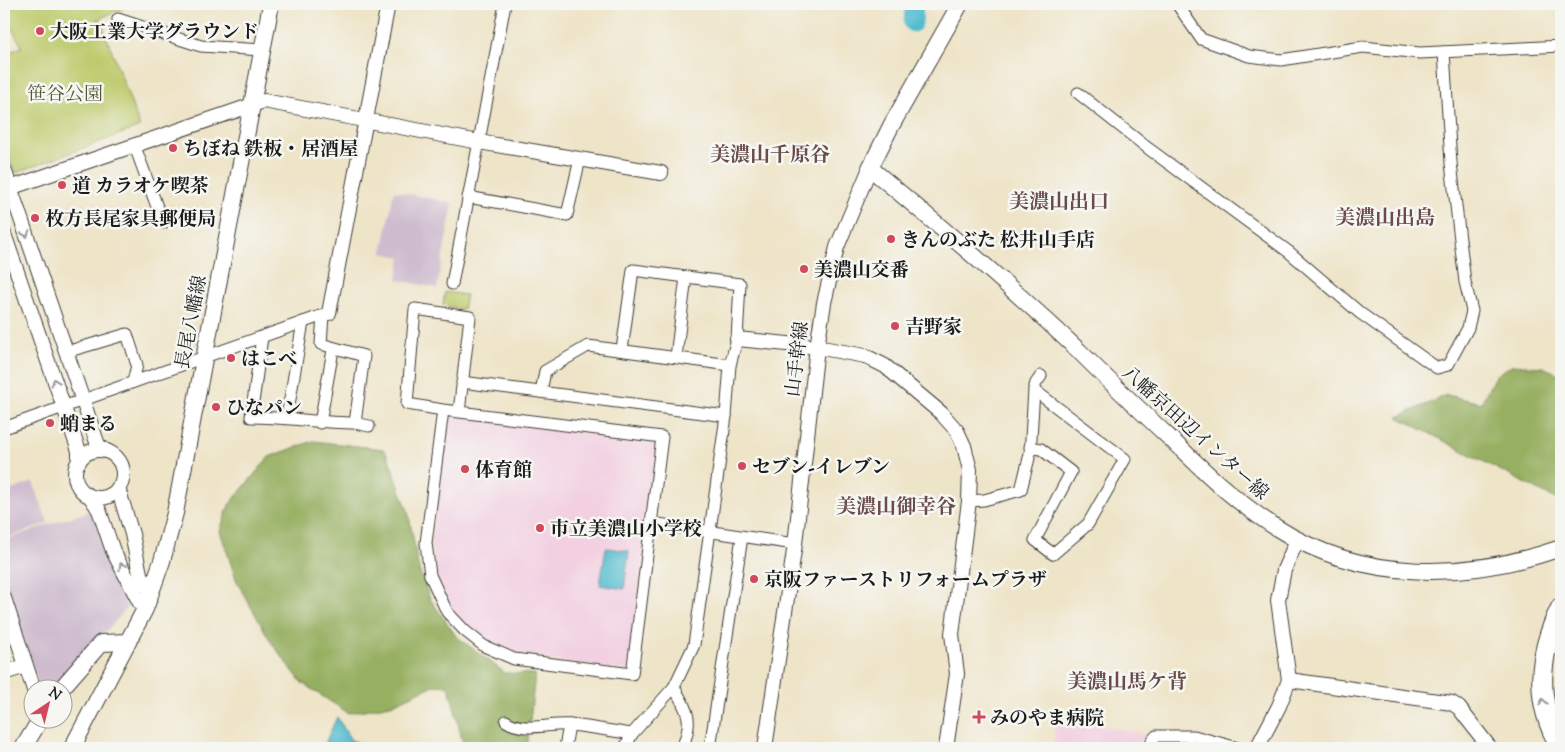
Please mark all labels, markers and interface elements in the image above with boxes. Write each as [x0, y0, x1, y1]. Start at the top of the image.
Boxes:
place label: 大阪工業大学グラウンド [50, 20, 259, 47]
marker: 大阪工業大学グラウンド [34, 25, 46, 37]
park label: 笹谷公園 [27, 82, 103, 109]
place label: ちぼね 鉄板・居酒屋 [183, 137, 358, 164]
marker: ちぼね 鉄板・居酒屋 [167, 142, 179, 154]
district label: 美濃山千原谷 [710, 142, 830, 171]
place label: 道 カラオケ喫茶 [72, 174, 209, 201]
marker: 道 カラオケ喫茶 [56, 179, 68, 191]
district label: 美濃山出口 [1009, 189, 1109, 218]
district label: 美濃山出島 [1335, 205, 1435, 234]
place label: 枚方長尾家具郵便局 [45, 207, 216, 234]
marker: 枚方長尾家具郵便局 [29, 212, 41, 224]
place label: きんのぶた 松井山手店 [901, 228, 1095, 255]
one-way arrow [20, 229, 30, 237]
marker: きんのぶた 松井山手店 [885, 233, 897, 245]
place label: 美濃山交番 [814, 258, 909, 285]
marker: 美濃山交番 [798, 263, 810, 275]
street label: 長尾八幡線 [170, 273, 215, 372]
place label: 吉野家 [905, 315, 962, 342]
street label: 山手幹線 [780, 320, 817, 399]
marker: 吉野家 [889, 320, 901, 332]
place label: はこべ [241, 347, 297, 374]
marker: はこべ [225, 352, 237, 364]
street label: 八幡京田辺インター線 [1115, 361, 1274, 507]
one-way arrow [51, 378, 61, 387]
place label: ひなパン [226, 396, 302, 423]
marker: ひなパン [210, 401, 222, 413]
place label: 蛸まる [60, 412, 117, 439]
marker: 蛸まる [44, 417, 56, 429]
place label: セブン-イレブン [752, 455, 890, 482]
place label: 体育館 [475, 458, 532, 485]
marker: セブン-イレブン [736, 460, 748, 472]
marker: 体育館 [459, 463, 471, 475]
district label: 美濃山御幸谷 [836, 494, 956, 523]
place label: 市立美濃山小学校 [550, 517, 702, 544]
marker: 市立美濃山小学校 [534, 522, 546, 534]
one-way arrow [118, 563, 128, 572]
place label: 京阪ファーストリフォームプラザ [764, 568, 1047, 595]
marker: 京阪ファーストリフォームプラザ [748, 573, 760, 585]
district label: 美濃山馬ケ背 [1067, 669, 1187, 698]
north arrow [22, 680, 72, 730]
text: N [44, 684, 65, 706]
one-way arrow [1539, 697, 1549, 706]
place label: みのやま病院 [990, 706, 1104, 733]
marker: みのやま病院 [972, 710, 986, 724]

